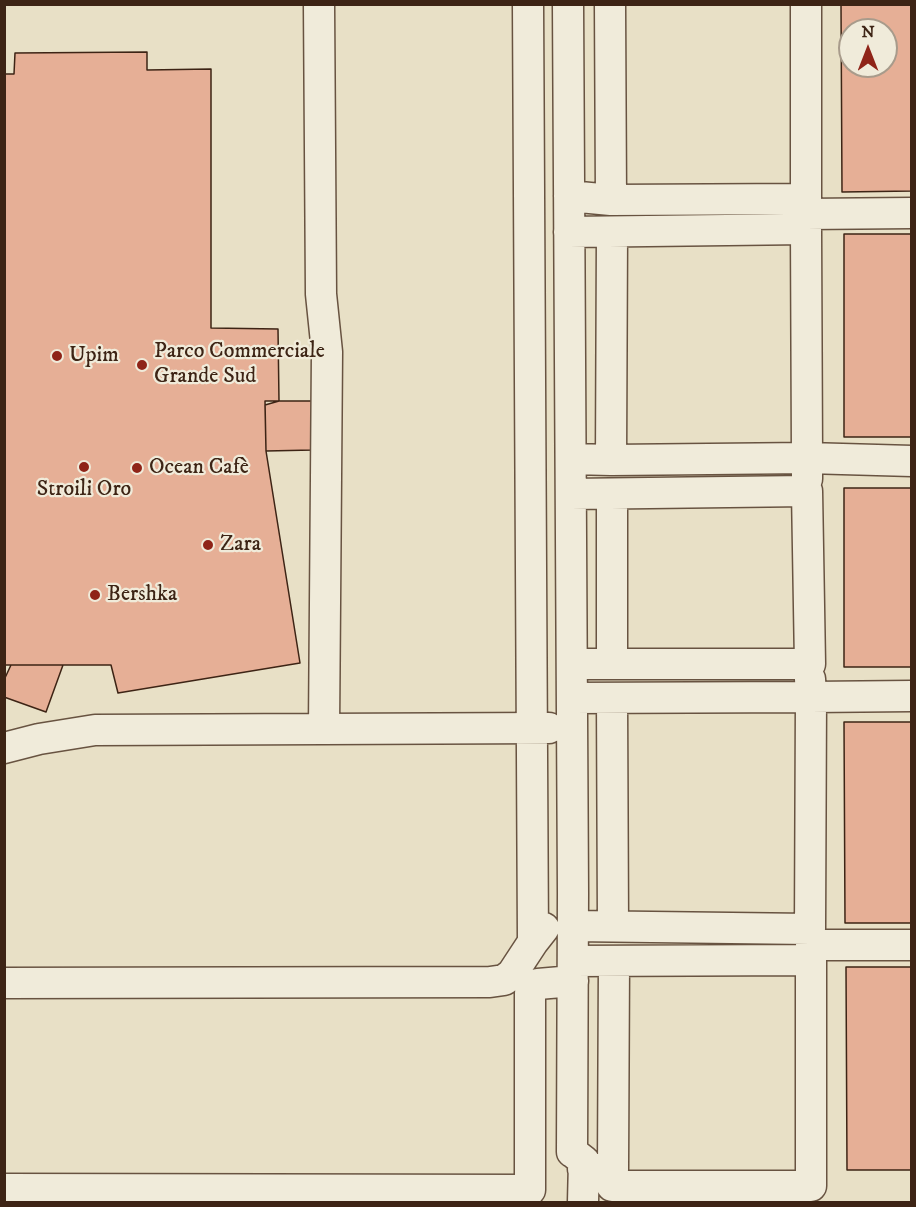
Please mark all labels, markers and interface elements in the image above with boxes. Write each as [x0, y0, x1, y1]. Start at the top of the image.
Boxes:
north arrow [838, 18, 898, 78]
text: N [861, 22, 875, 42]
place label: Parco Commerciale Grande Sud [154, 339, 325, 390]
place label: Upim [69, 343, 119, 369]
marker: Upim [50, 349, 64, 363]
marker: Parco Commerciale Grande Sud [135, 358, 149, 372]
place label: Ocean Cafè [149, 455, 249, 481]
marker: Stroili Oro [77, 460, 91, 474]
marker: Ocean Cafè [130, 461, 144, 475]
place label: Stroili Oro [37, 477, 131, 503]
place label: Zara [220, 532, 261, 558]
marker: Zara [201, 538, 215, 552]
place label: Bershka [107, 582, 177, 608]
marker: Bershka [88, 588, 102, 602]

